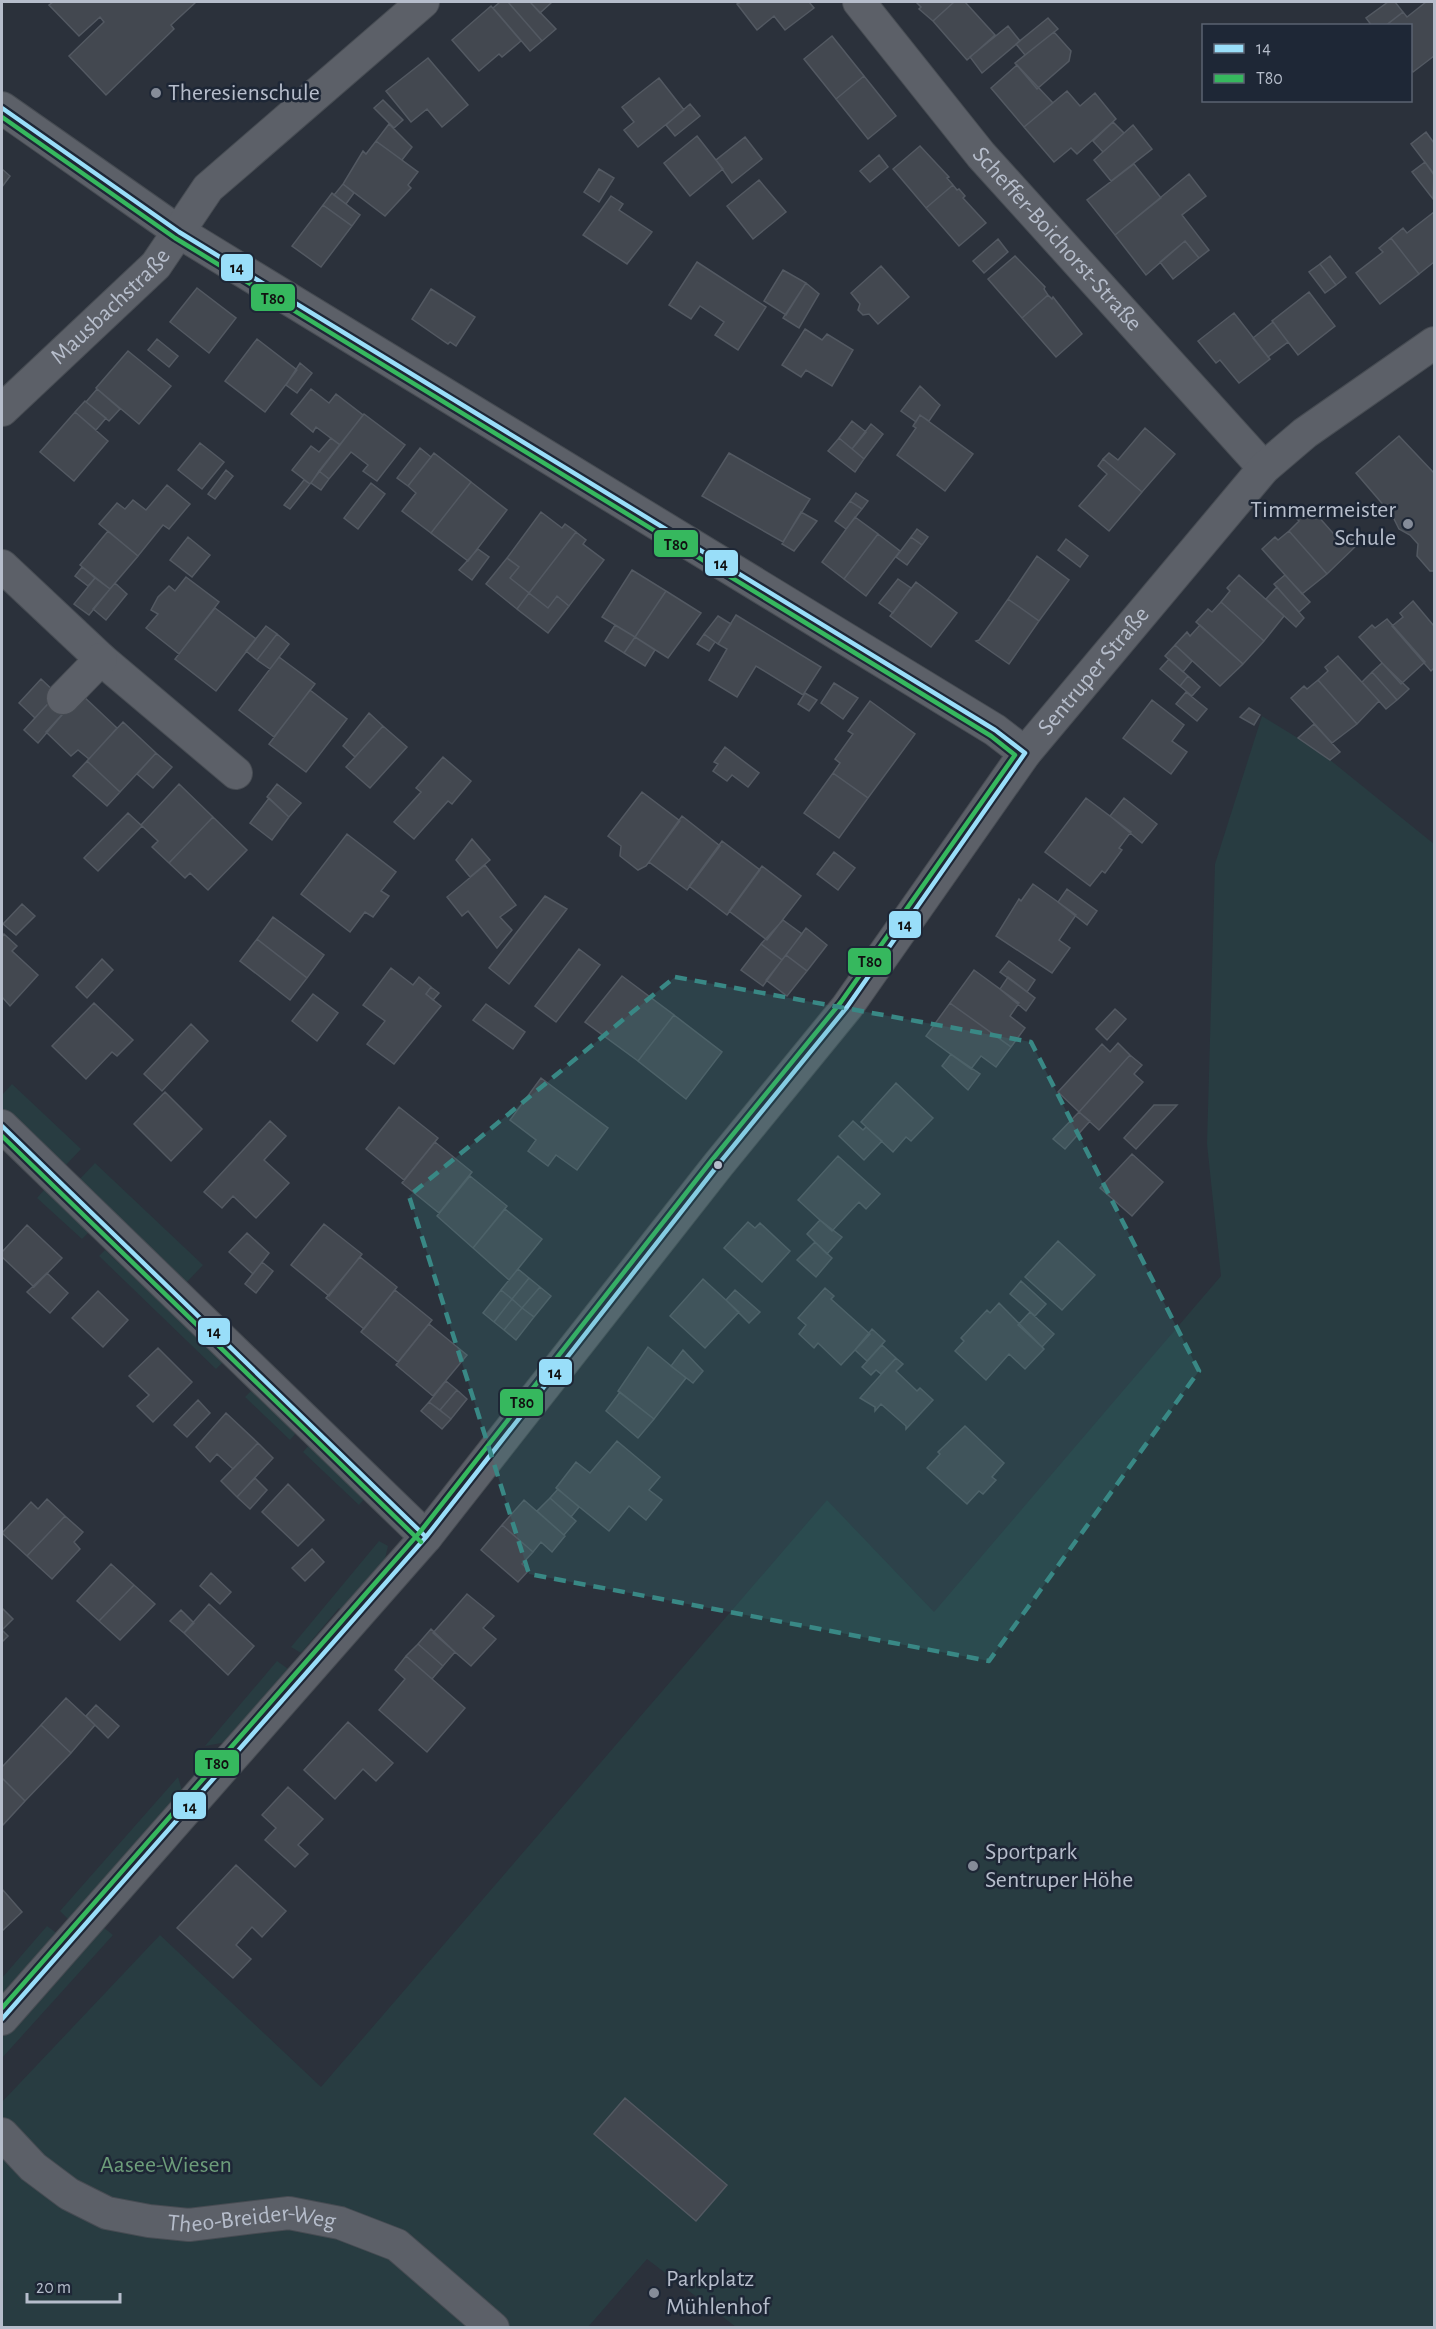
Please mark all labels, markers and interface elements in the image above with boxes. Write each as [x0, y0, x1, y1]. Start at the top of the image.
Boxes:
legend [1202, 24, 1412, 102]
text: 14 [1256, 40, 1271, 58]
text: T80 [1256, 70, 1283, 88]
place label: Theresienschule [168, 81, 320, 105]
marker: Theresienschule [149, 86, 163, 100]
street label: Scheffer-Boichorst-Straße [968, 143, 1146, 336]
street label: Mausbachstraße [46, 245, 175, 369]
line badge: 14 [220, 253, 254, 282]
text: 14 [230, 260, 244, 276]
line badge: T80 [250, 283, 296, 312]
text: T80 [261, 291, 285, 307]
place label: Timmermeister Schule [1250, 498, 1396, 550]
marker: Timmermeister Schule [1401, 517, 1415, 531]
line badge: T80 [653, 529, 699, 558]
text: T80 [664, 537, 688, 553]
line badge: 14 [704, 549, 739, 577]
text: 14 [714, 556, 728, 572]
street label: Sentruper Straße [1033, 602, 1154, 740]
line badge: 14 [888, 910, 922, 939]
text: 14 [898, 917, 912, 933]
line badge: T80 [847, 947, 892, 976]
text: T80 [858, 954, 882, 970]
unlabelled marker [712, 1159, 724, 1171]
line badge: 14 [197, 1317, 231, 1346]
text: 14 [207, 1324, 221, 1340]
line badge: 14 [538, 1358, 573, 1386]
text: 14 [548, 1365, 562, 1381]
line badge: T80 [499, 1388, 544, 1417]
text: T80 [510, 1395, 534, 1411]
line badge: T80 [194, 1749, 240, 1777]
text: T80 [205, 1756, 229, 1772]
line badge: 14 [172, 1791, 207, 1820]
text: 14 [183, 1799, 197, 1815]
place label: Sportpark Sentruper Höhe [985, 1840, 1133, 1892]
marker: Sportpark Sentruper Höhe [966, 1859, 980, 1873]
park label: Aasee-Wiesen [100, 2153, 232, 2177]
street label: Theo-Breider-Weg [166, 2201, 338, 2237]
scale bar [27, 2266, 120, 2304]
place label: Parkplatz Mühlenhof [666, 2267, 771, 2319]
text: 20 m [36, 2279, 71, 2297]
marker: Parkplatz Mühlenhof [647, 2286, 661, 2300]

